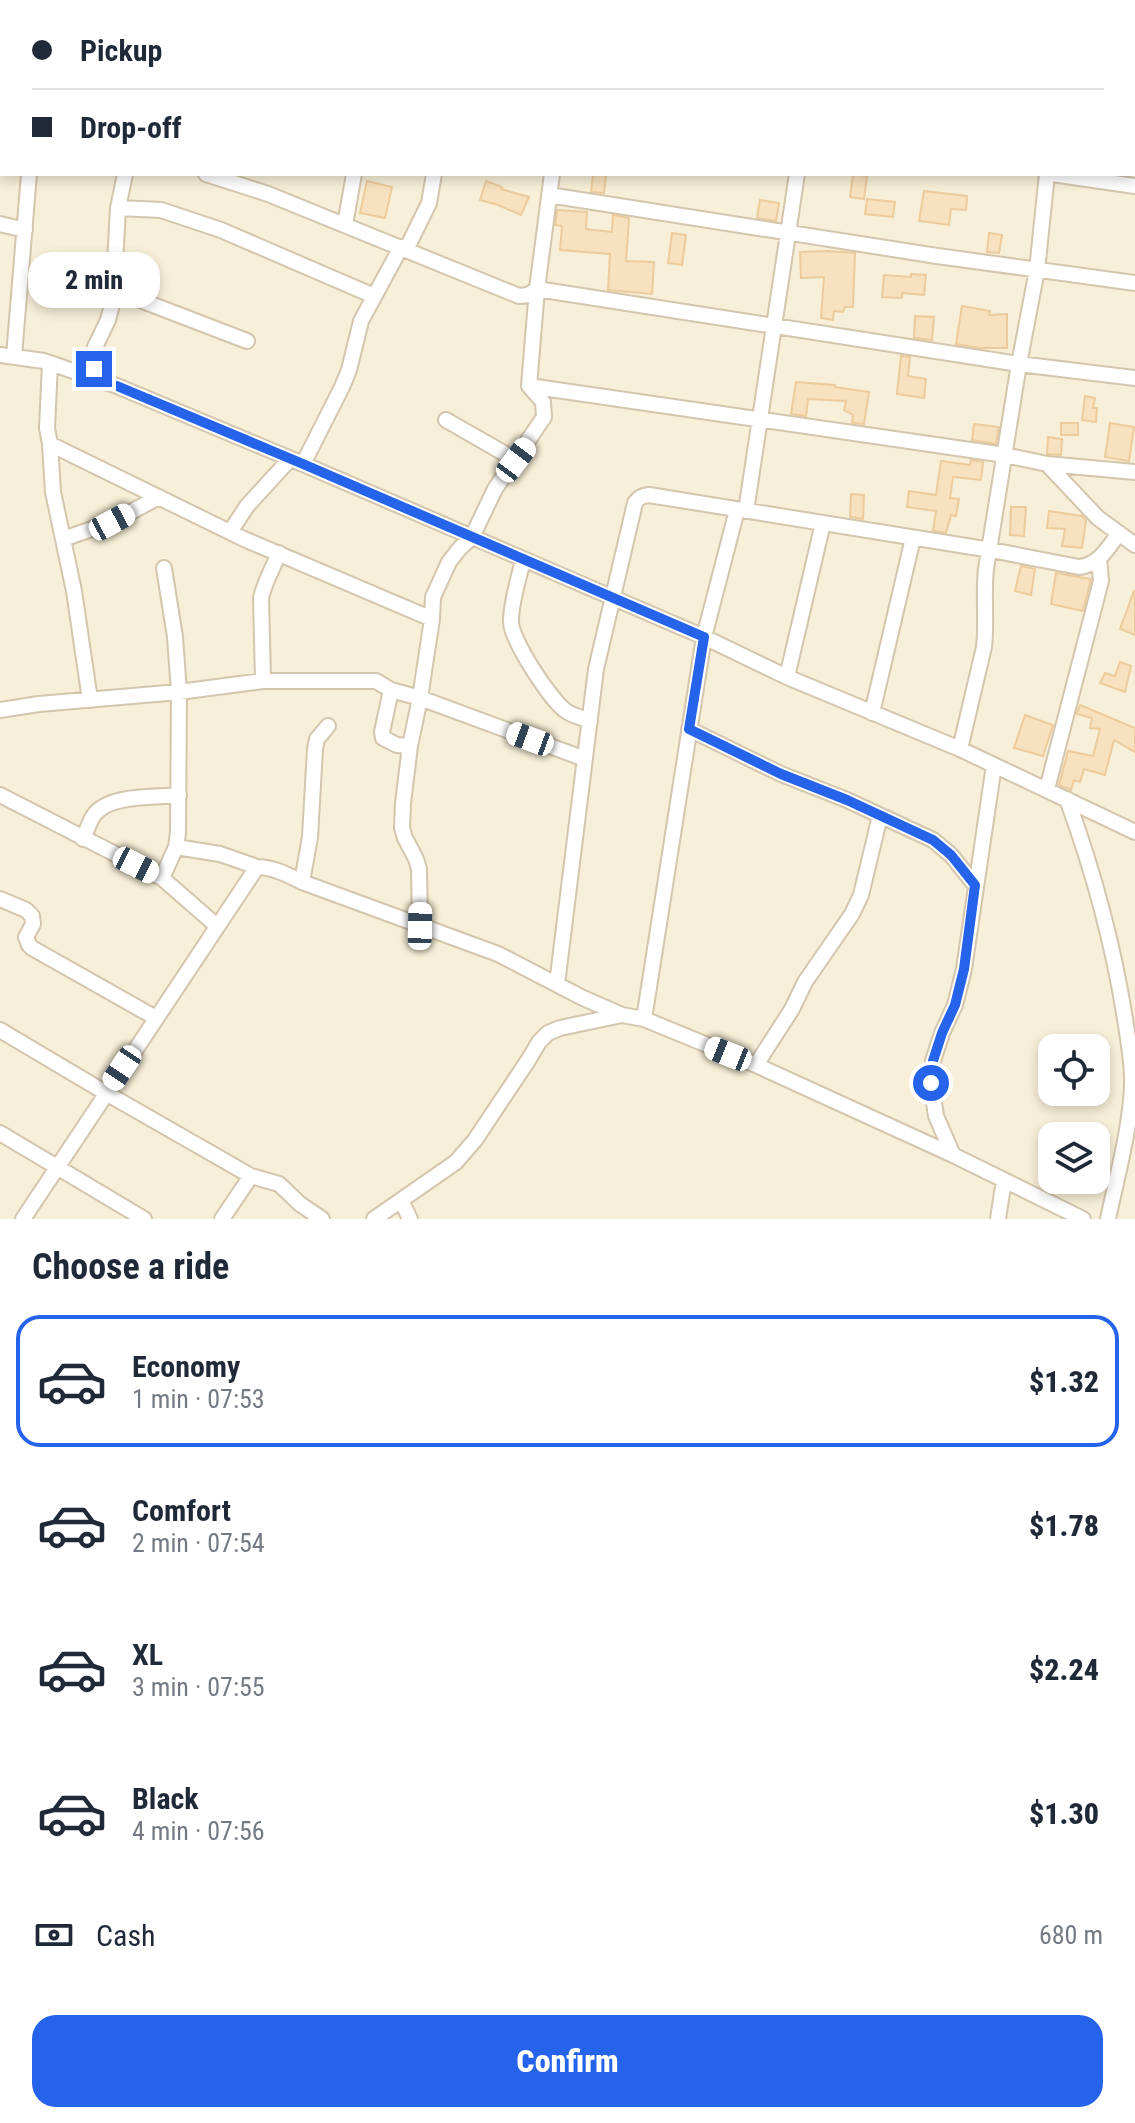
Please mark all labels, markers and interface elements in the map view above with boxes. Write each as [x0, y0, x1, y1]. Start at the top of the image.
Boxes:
text: Pickup [80, 33, 162, 68]
text: Drop-off [80, 110, 182, 145]
callout: 2 min [28, 253, 160, 309]
text: 2 min [65, 265, 123, 295]
route end [76, 351, 112, 387]
car [492, 434, 540, 486]
car [85, 500, 139, 544]
car [503, 720, 557, 758]
car [109, 843, 163, 887]
car [408, 902, 432, 950]
car [701, 1034, 755, 1074]
map controls [1038, 1034, 1110, 1194]
button: locate [1038, 1034, 1110, 1106]
car [99, 1041, 145, 1095]
route start [913, 1065, 949, 1101]
button: layers [1038, 1122, 1110, 1194]
text: Choose a ride [32, 1246, 229, 1288]
icon: car [36, 1345, 108, 1417]
text: Economy [132, 1349, 240, 1384]
text: $1.32 [1029, 1364, 1099, 1399]
text: 1 min · 07:53 [132, 1384, 265, 1414]
icon: car [36, 1489, 108, 1561]
text: Comfort [132, 1493, 231, 1528]
text: $1.78 [1029, 1508, 1099, 1543]
text: 2 min · 07:54 [132, 1528, 265, 1558]
icon: car [36, 1633, 108, 1705]
text: XL [132, 1637, 163, 1672]
text: $2.24 [1029, 1652, 1099, 1687]
text: 3 min · 07:55 [132, 1672, 265, 1702]
icon: car [36, 1777, 108, 1849]
text: Black [132, 1781, 199, 1816]
text: $1.30 [1029, 1796, 1099, 1831]
text: 4 min · 07:56 [132, 1816, 265, 1846]
icon: cash [32, 1913, 76, 1957]
text: Cash [96, 1918, 156, 1953]
text: 680 m [1039, 1920, 1103, 1950]
button: Confirm [32, 2015, 1103, 2107]

